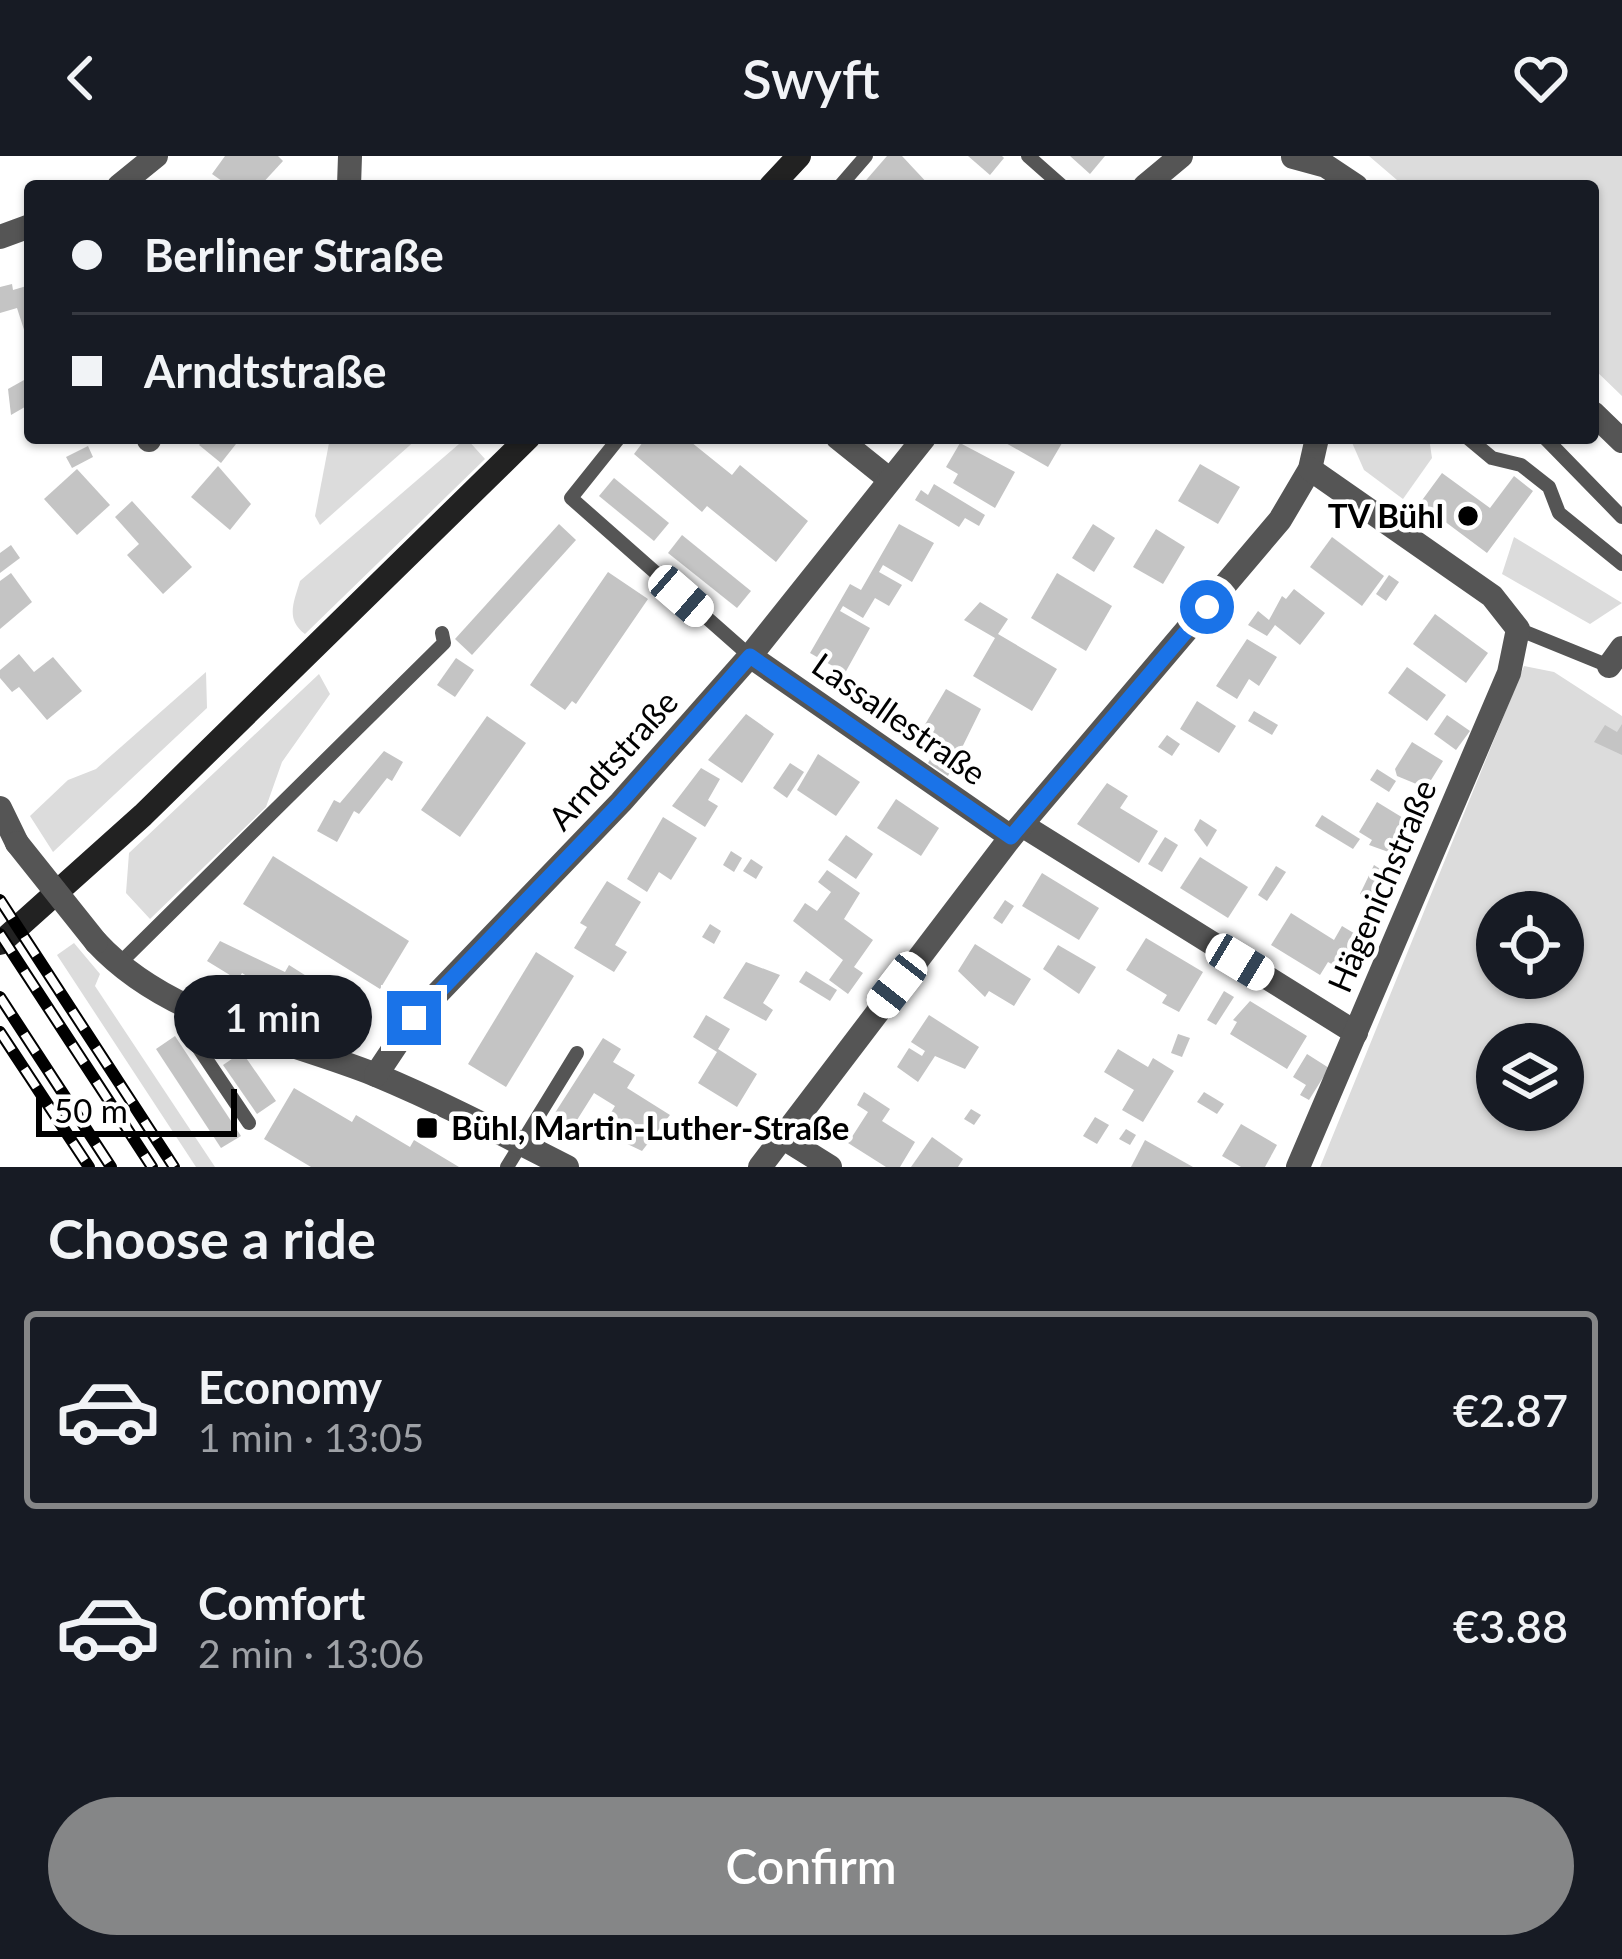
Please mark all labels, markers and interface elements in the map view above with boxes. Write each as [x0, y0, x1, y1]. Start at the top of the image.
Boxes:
icon: back [48, 45, 114, 111]
icon: heart [1508, 45, 1574, 111]
text: Swyft [742, 46, 880, 111]
text: Berliner Straße [144, 228, 444, 282]
text: Arndtstraße [144, 344, 387, 398]
place label: TV Bühl [1328, 495, 1444, 535]
marker: TV Bühl [1455, 503, 1481, 529]
car [642, 559, 720, 633]
route start [1180, 580, 1234, 634]
street label: Lassallestraße [805, 644, 994, 793]
street label: Arndtstraße [539, 681, 685, 837]
street label: Hägenichstraße [1318, 773, 1444, 998]
map controls [1476, 891, 1584, 1131]
button: locate [1476, 891, 1584, 999]
car [1200, 928, 1280, 996]
car [861, 946, 933, 1024]
callout: 1 min [174, 976, 372, 1060]
route end [387, 991, 441, 1045]
text: 1 min [225, 994, 321, 1040]
button: layers [1476, 1023, 1584, 1131]
scale bar [36, 1083, 237, 1136]
text: 50 m [54, 1090, 128, 1130]
place label: Bühl, Martin-Luther-Straße [451, 1107, 849, 1147]
marker: Bühl, Martin-Luther-Straße [414, 1115, 440, 1141]
text: Choose a ride [48, 1206, 376, 1271]
icon: car [54, 1356, 162, 1464]
text: Economy [198, 1360, 382, 1414]
text: €2.87 [1453, 1383, 1568, 1437]
text: 1 min · 13:05 [198, 1414, 424, 1460]
icon: car [54, 1572, 162, 1680]
text: Comfort [198, 1576, 365, 1630]
text: €3.88 [1453, 1599, 1568, 1653]
text: 2 min · 13:06 [198, 1630, 424, 1676]
button: Confirm [48, 1797, 1574, 1935]

